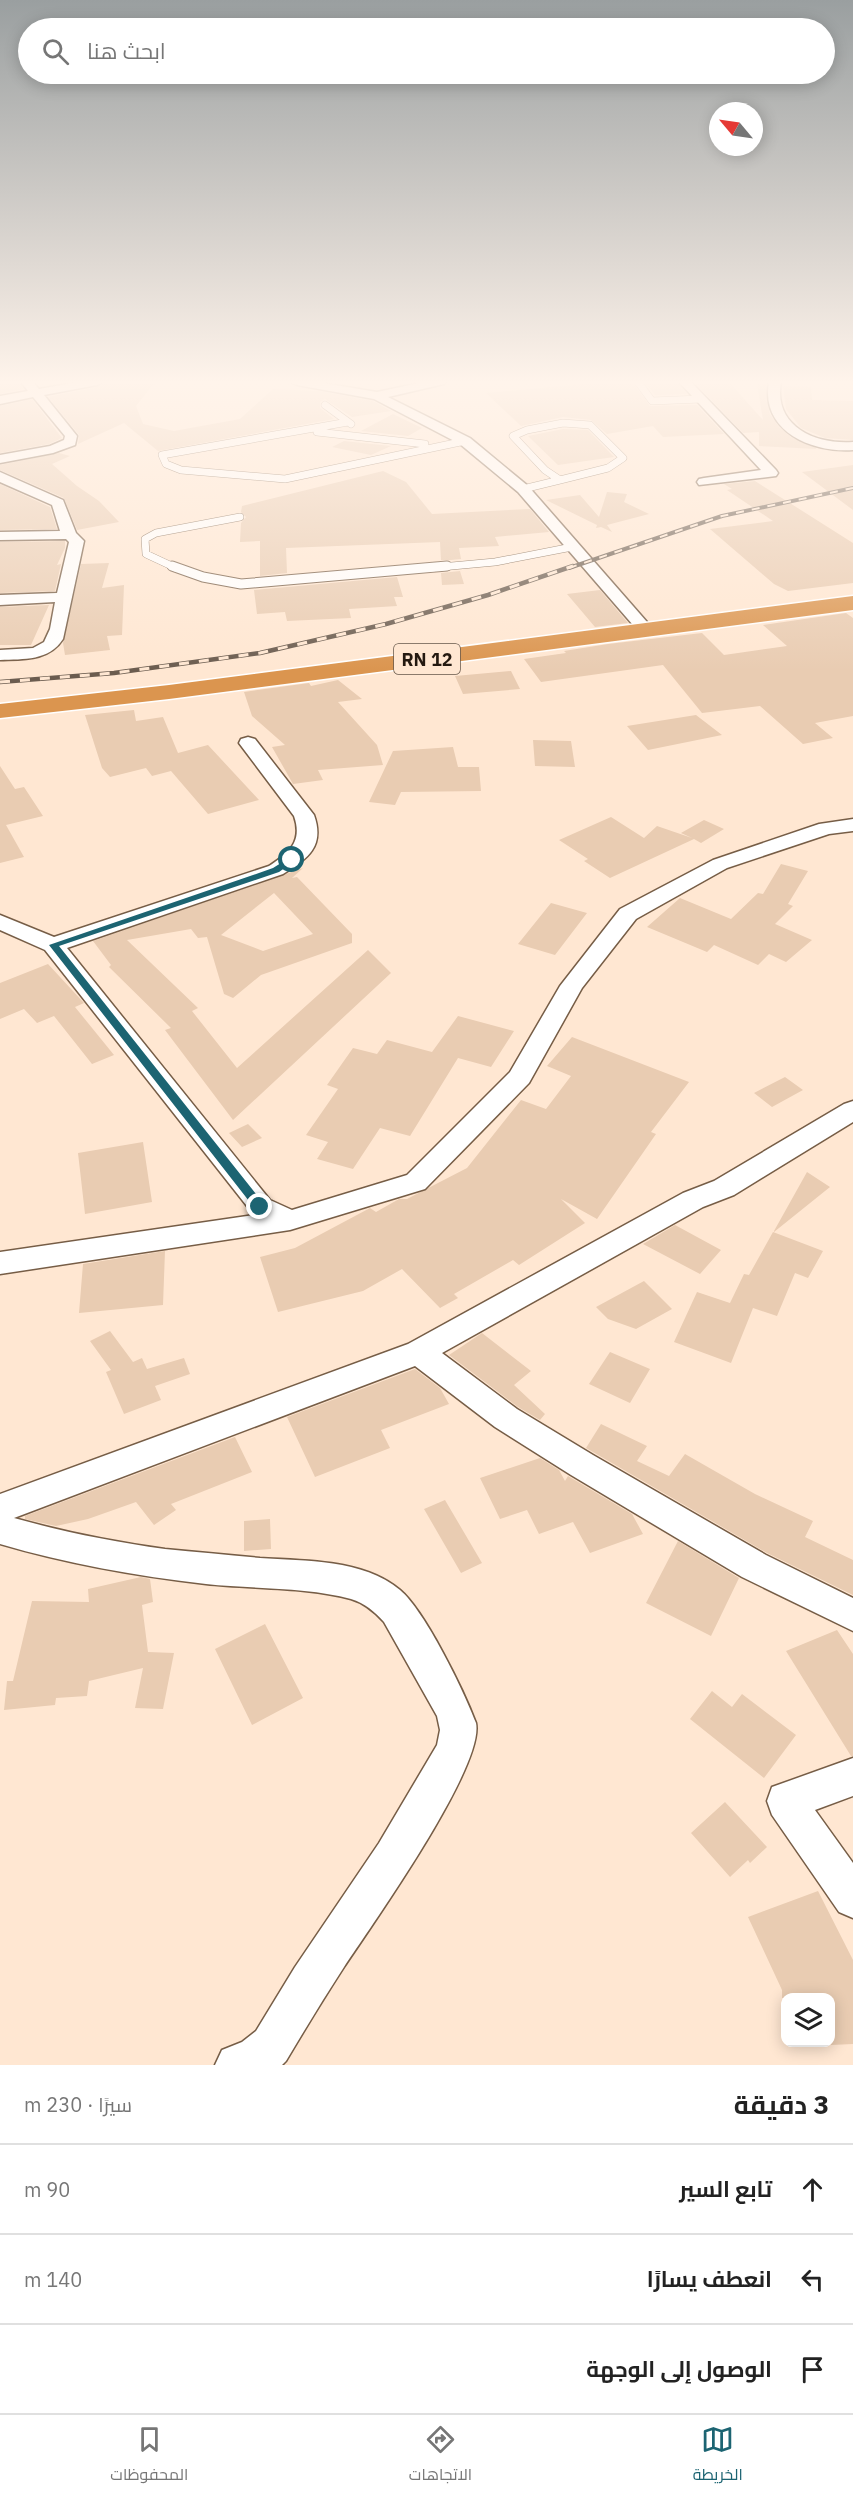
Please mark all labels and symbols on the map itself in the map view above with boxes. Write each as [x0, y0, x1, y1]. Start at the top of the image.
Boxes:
north arrow [709, 102, 763, 156]
road number: RN 12 [394, 644, 460, 674]
route start [278, 846, 304, 872]
route end [246, 1193, 272, 1219]

